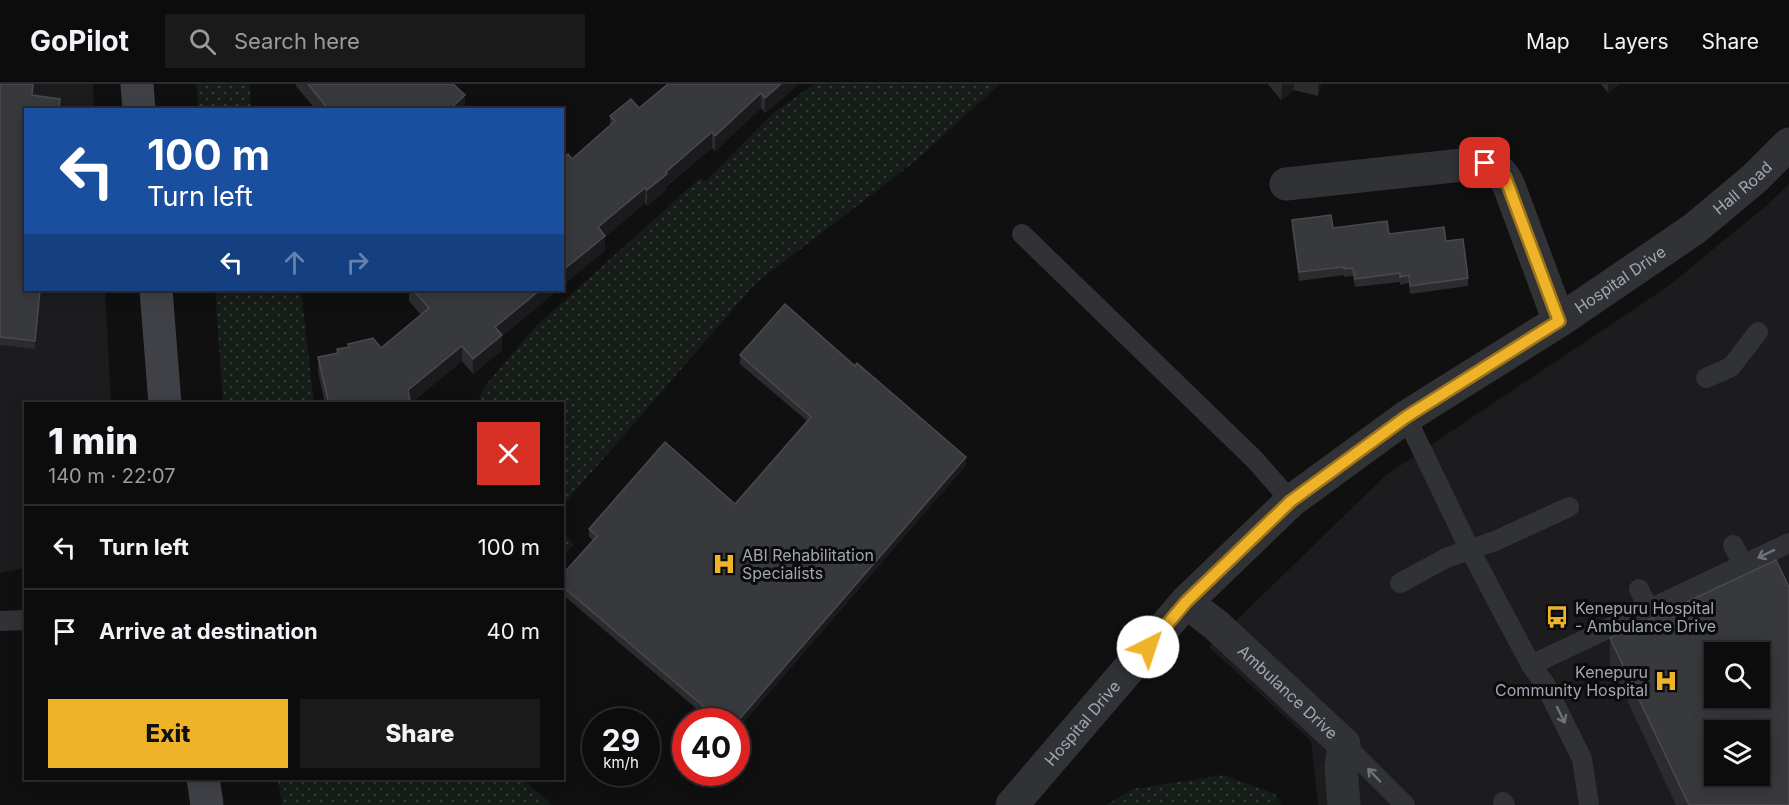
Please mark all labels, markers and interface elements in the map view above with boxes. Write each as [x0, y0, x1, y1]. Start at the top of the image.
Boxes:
search box [165, 14, 585, 68]
text: GoPilot [30, 24, 129, 58]
icon: search [186, 25, 219, 58]
text: Search here [234, 28, 360, 54]
text: Map [1526, 29, 1570, 54]
text: Layers [1603, 29, 1669, 54]
text: Share [1702, 29, 1759, 54]
text: 100 m [147, 129, 270, 180]
icon: left [48, 132, 126, 210]
pin [1459, 137, 1510, 188]
icon: arrive [1468, 146, 1501, 179]
street label: Hall Road [1709, 157, 1776, 219]
text: Turn left [147, 180, 253, 213]
street label: Hospital Drive [1571, 241, 1670, 317]
icon: left [215, 246, 248, 279]
icon: ahead [278, 246, 311, 279]
icon: right [341, 246, 374, 279]
text: 1 min [48, 419, 138, 463]
button: close [477, 422, 540, 485]
text: 140 m · 22:07 [48, 464, 176, 488]
icon: left [48, 531, 81, 564]
text: Turn left [99, 534, 189, 560]
text: 100 m [478, 534, 540, 560]
place label: ABI Rehabilitation Specialists [742, 545, 874, 583]
one-way arrow [1757, 548, 1775, 560]
hospital icon: ABI Rehabilitation Specialists [711, 551, 737, 577]
place label: Kenepuru Hospital - Ambulance Drive [1575, 598, 1716, 636]
bus stop icon: Kenepuru Hospital - Ambulance Drive [1544, 604, 1570, 630]
icon: arrive [48, 615, 81, 648]
position arrow [1116, 615, 1180, 679]
text: Arrive at destination [99, 618, 318, 644]
text: 40 m [486, 618, 540, 644]
street label: Ambulance Drive [1234, 641, 1342, 743]
map controls [1704, 642, 1770, 786]
button: search [1704, 642, 1770, 708]
place label: Kenepuru Community Hospital [1495, 662, 1648, 700]
hospital icon: Kenepuru Community Hospital [1653, 668, 1679, 694]
street label: Hospital Drive [1040, 676, 1124, 770]
button: Exit [48, 699, 288, 768]
button: Share [300, 699, 540, 768]
one-way arrow [1555, 706, 1567, 724]
speed limit sign: 40 [672, 708, 750, 786]
button: layers [1704, 720, 1770, 786]
text: 29 [602, 722, 640, 758]
text: km/h [603, 753, 639, 772]
one-way arrow [1367, 767, 1382, 782]

